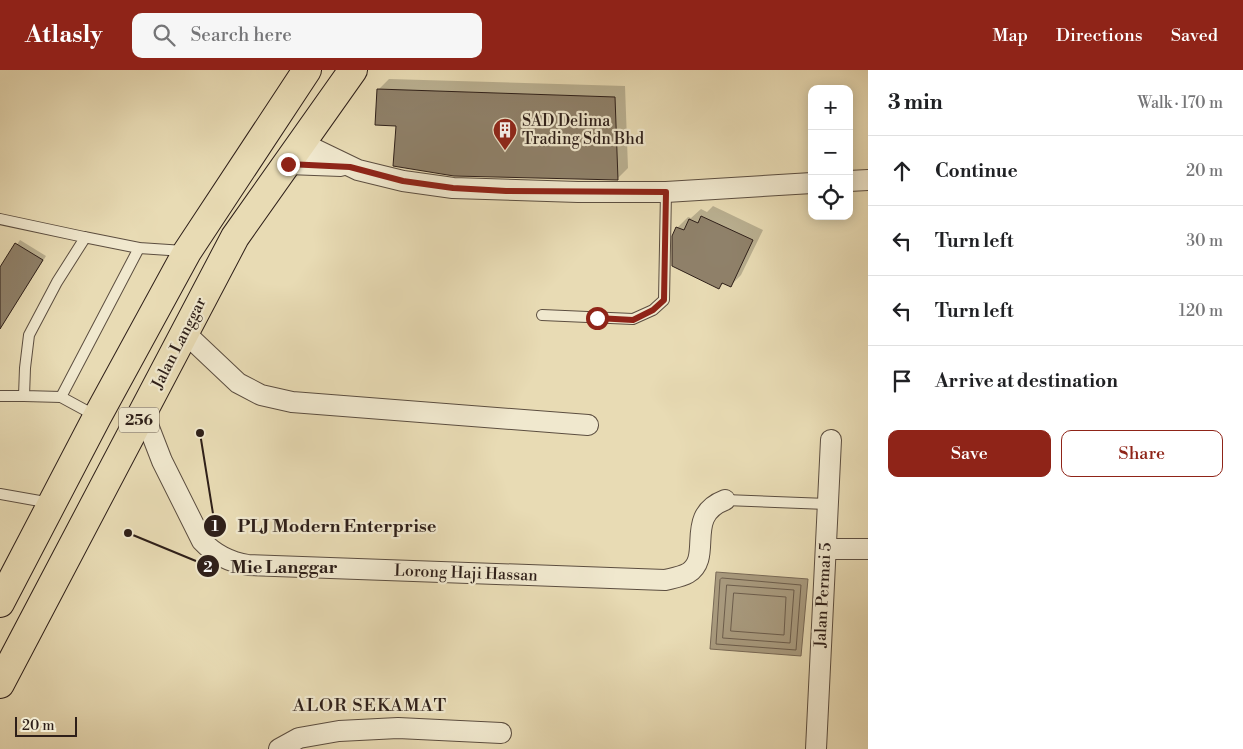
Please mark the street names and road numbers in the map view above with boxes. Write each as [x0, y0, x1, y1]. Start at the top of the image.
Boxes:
street label: Jalan Langgar [147, 294, 211, 393]
road number: 256 [119, 408, 159, 432]
street label: Jalan Permai 5 [810, 542, 836, 649]
street label: Lorong Haji Hassan [394, 560, 539, 586]

